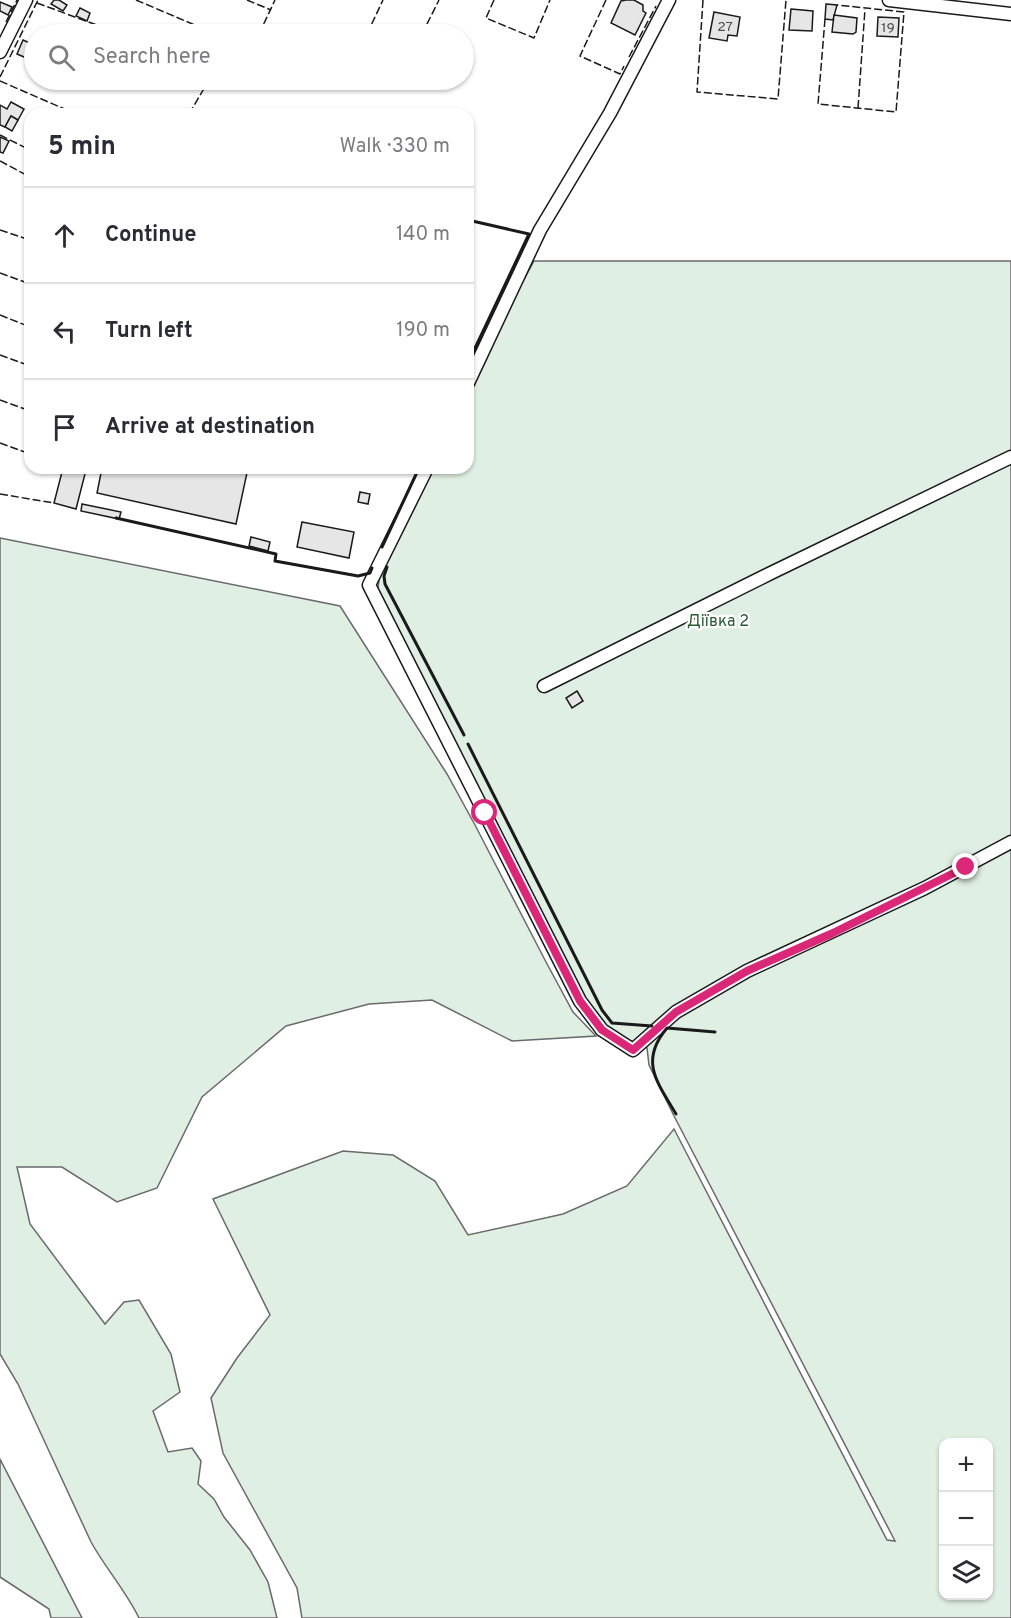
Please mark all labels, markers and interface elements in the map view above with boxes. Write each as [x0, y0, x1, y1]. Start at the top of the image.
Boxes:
house number: 27 [717, 19, 733, 36]
house number: 19 [881, 20, 895, 37]
search box [24, 24, 474, 90]
icon: search [45, 41, 78, 74]
text: Search here [93, 44, 211, 71]
text: 5 min [48, 131, 116, 164]
text: Walk · 330 m [340, 134, 450, 160]
icon: ahead [48, 219, 81, 252]
text: Continue [105, 222, 196, 249]
text: 140 m [396, 222, 450, 248]
icon: left [48, 315, 81, 348]
text: Turn left [105, 318, 193, 345]
text: 190 m [396, 318, 450, 344]
icon: arrive [48, 411, 81, 444]
text: Arrive at destination [105, 414, 315, 441]
park label: Діївка 2 [687, 612, 749, 632]
route start [471, 799, 497, 825]
route end [952, 853, 978, 879]
map controls [939, 1438, 993, 1600]
button: + [939, 1438, 993, 1492]
button: − [939, 1492, 993, 1546]
button: layers [939, 1546, 993, 1600]

